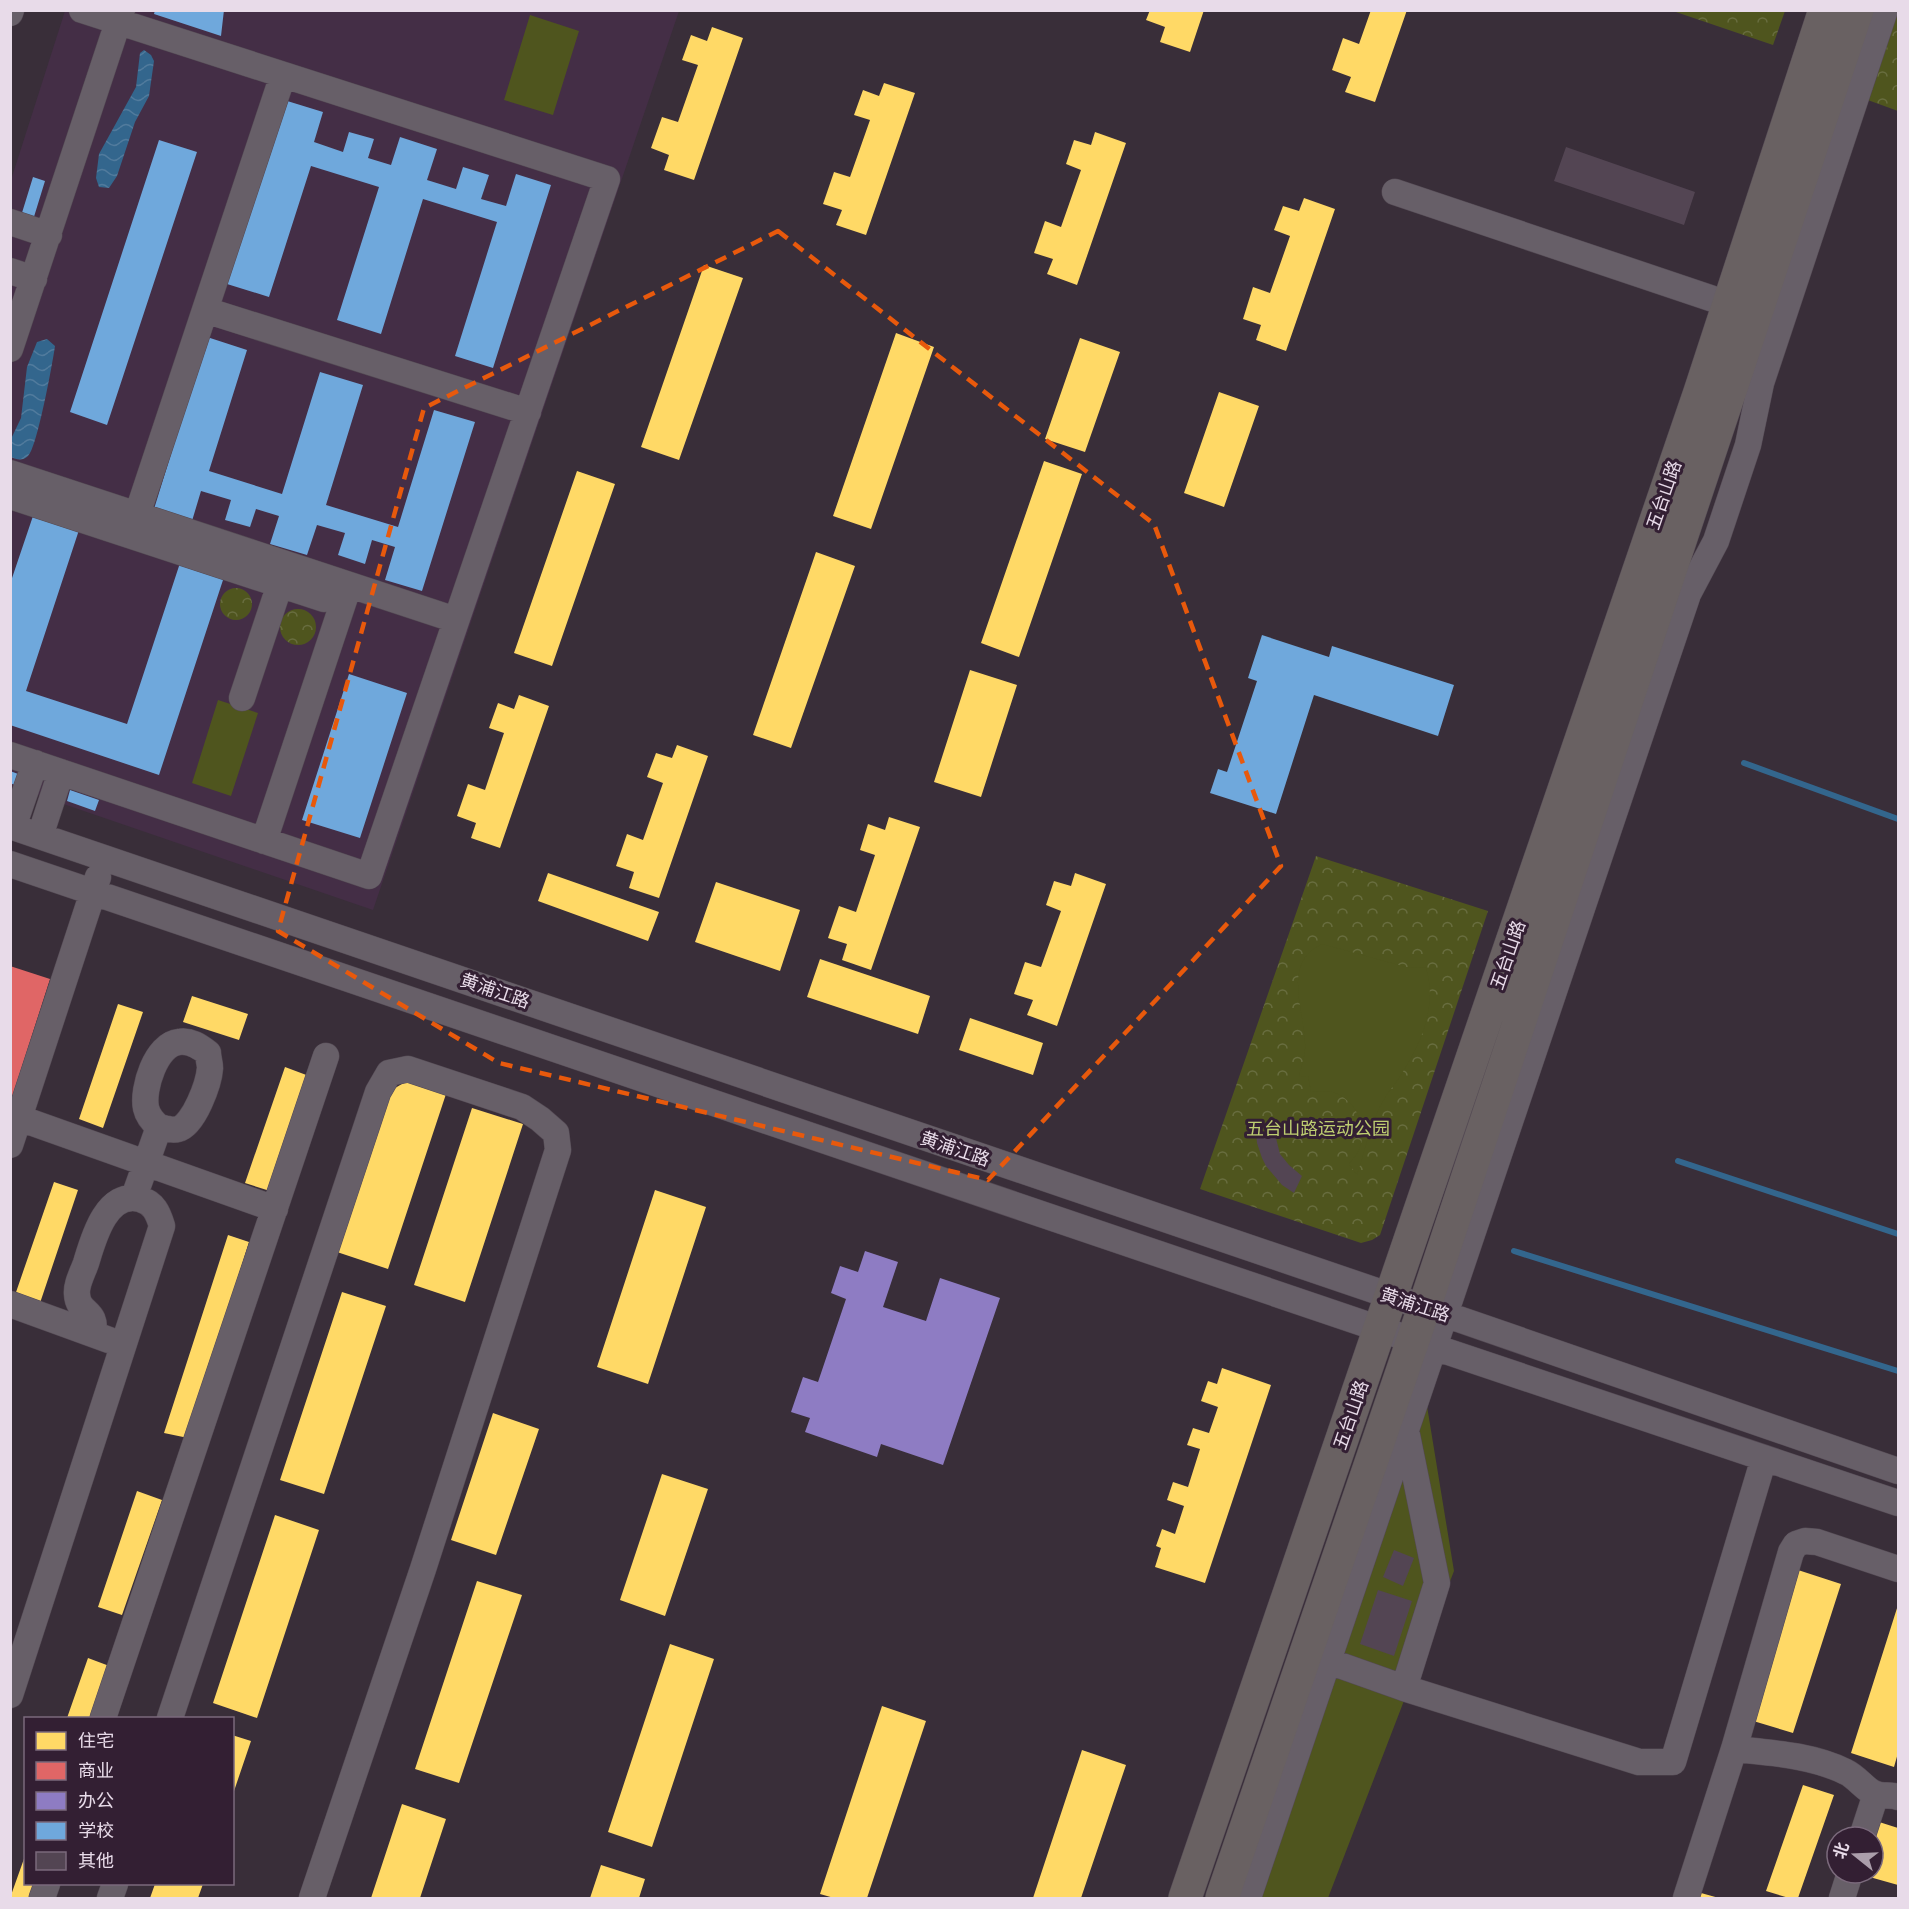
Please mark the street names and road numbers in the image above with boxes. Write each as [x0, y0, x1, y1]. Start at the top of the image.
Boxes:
street label: 五台山路 [1642, 457, 1686, 533]
street label: 五台山路 [1486, 917, 1530, 993]
street label: 黄浦江路 [457, 969, 533, 1013]
street label: 黄浦江路 [917, 1127, 993, 1171]
street label: 黄浦江路 [1377, 1283, 1453, 1327]
street label: 五台山路 [1329, 1377, 1373, 1453]

